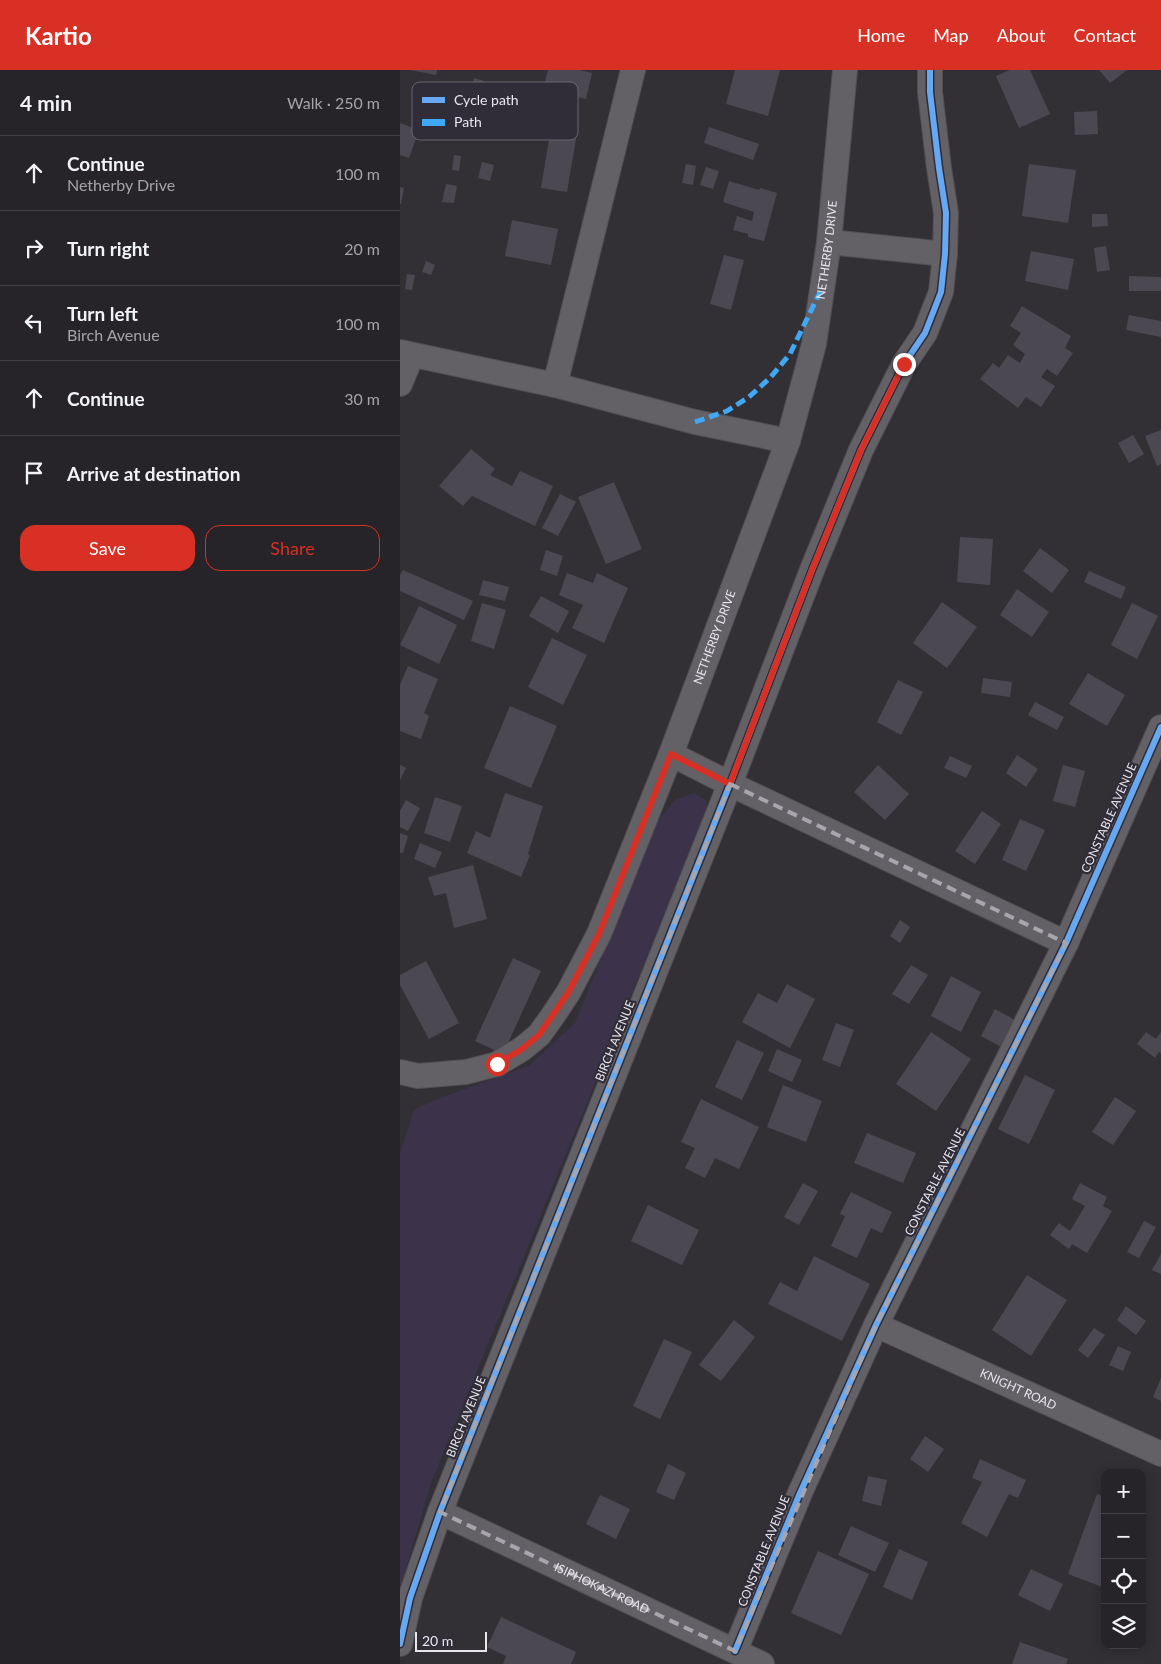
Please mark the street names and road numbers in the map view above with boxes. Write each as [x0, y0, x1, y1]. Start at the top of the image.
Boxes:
street label: NETHERBY DRIVE [813, 200, 840, 300]
street label: NETHERBY DRIVE [690, 588, 739, 686]
street label: CONSTABLE AVENUE [1078, 761, 1140, 875]
street label: BIRCH AVENUE [592, 998, 638, 1083]
street label: CONSTABLE AVENUE [901, 1126, 968, 1238]
street label: KNIGHT ROAD [978, 1365, 1059, 1413]
street label: BIRCH AVENUE [443, 1374, 489, 1459]
street label: CONSTABLE AVENUE [734, 1493, 793, 1609]
street label: ISIPHOKAZI ROAD [552, 1559, 652, 1617]

